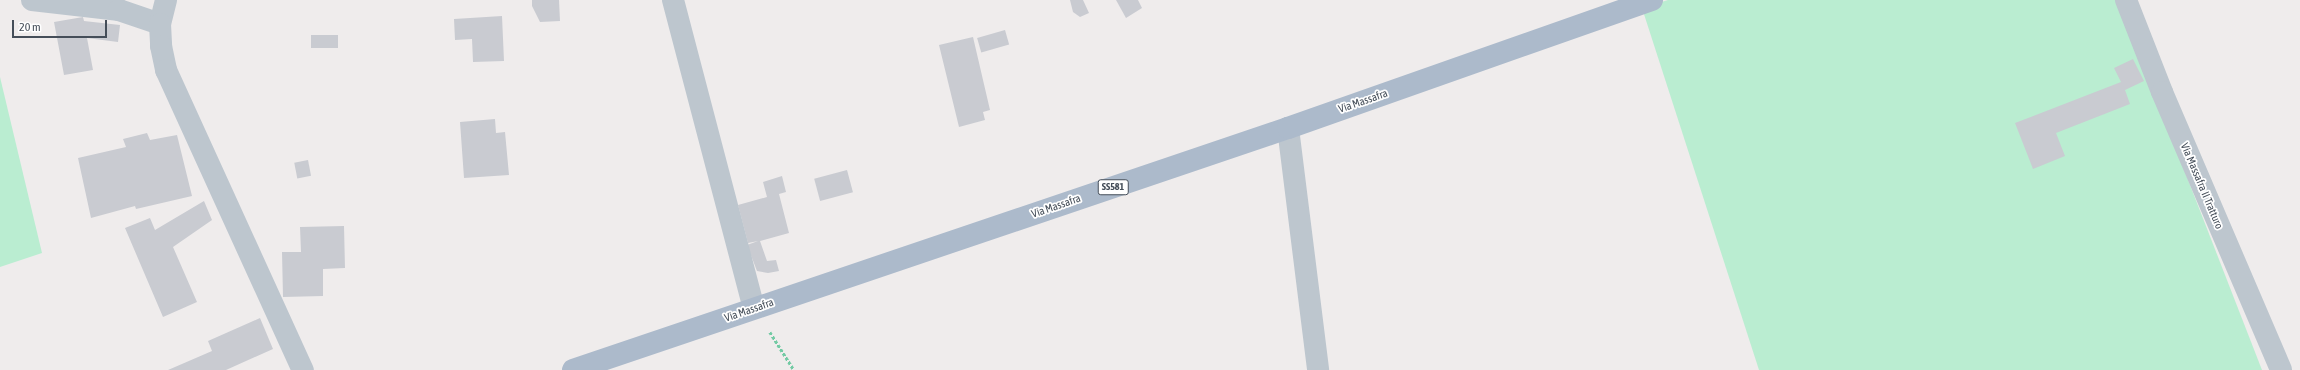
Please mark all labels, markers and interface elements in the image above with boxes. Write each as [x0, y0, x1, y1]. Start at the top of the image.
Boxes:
scale bar [14, 12, 109, 38]
text: 20 m [19, 20, 41, 34]
street label: Via Massafra [1337, 86, 1389, 116]
street label: Via Massafra II Tratturo [2178, 141, 2226, 231]
road number: SS581 [1097, 179, 1129, 195]
street label: Via Massafra [1030, 191, 1082, 221]
street label: Via Massafra [723, 295, 775, 325]

